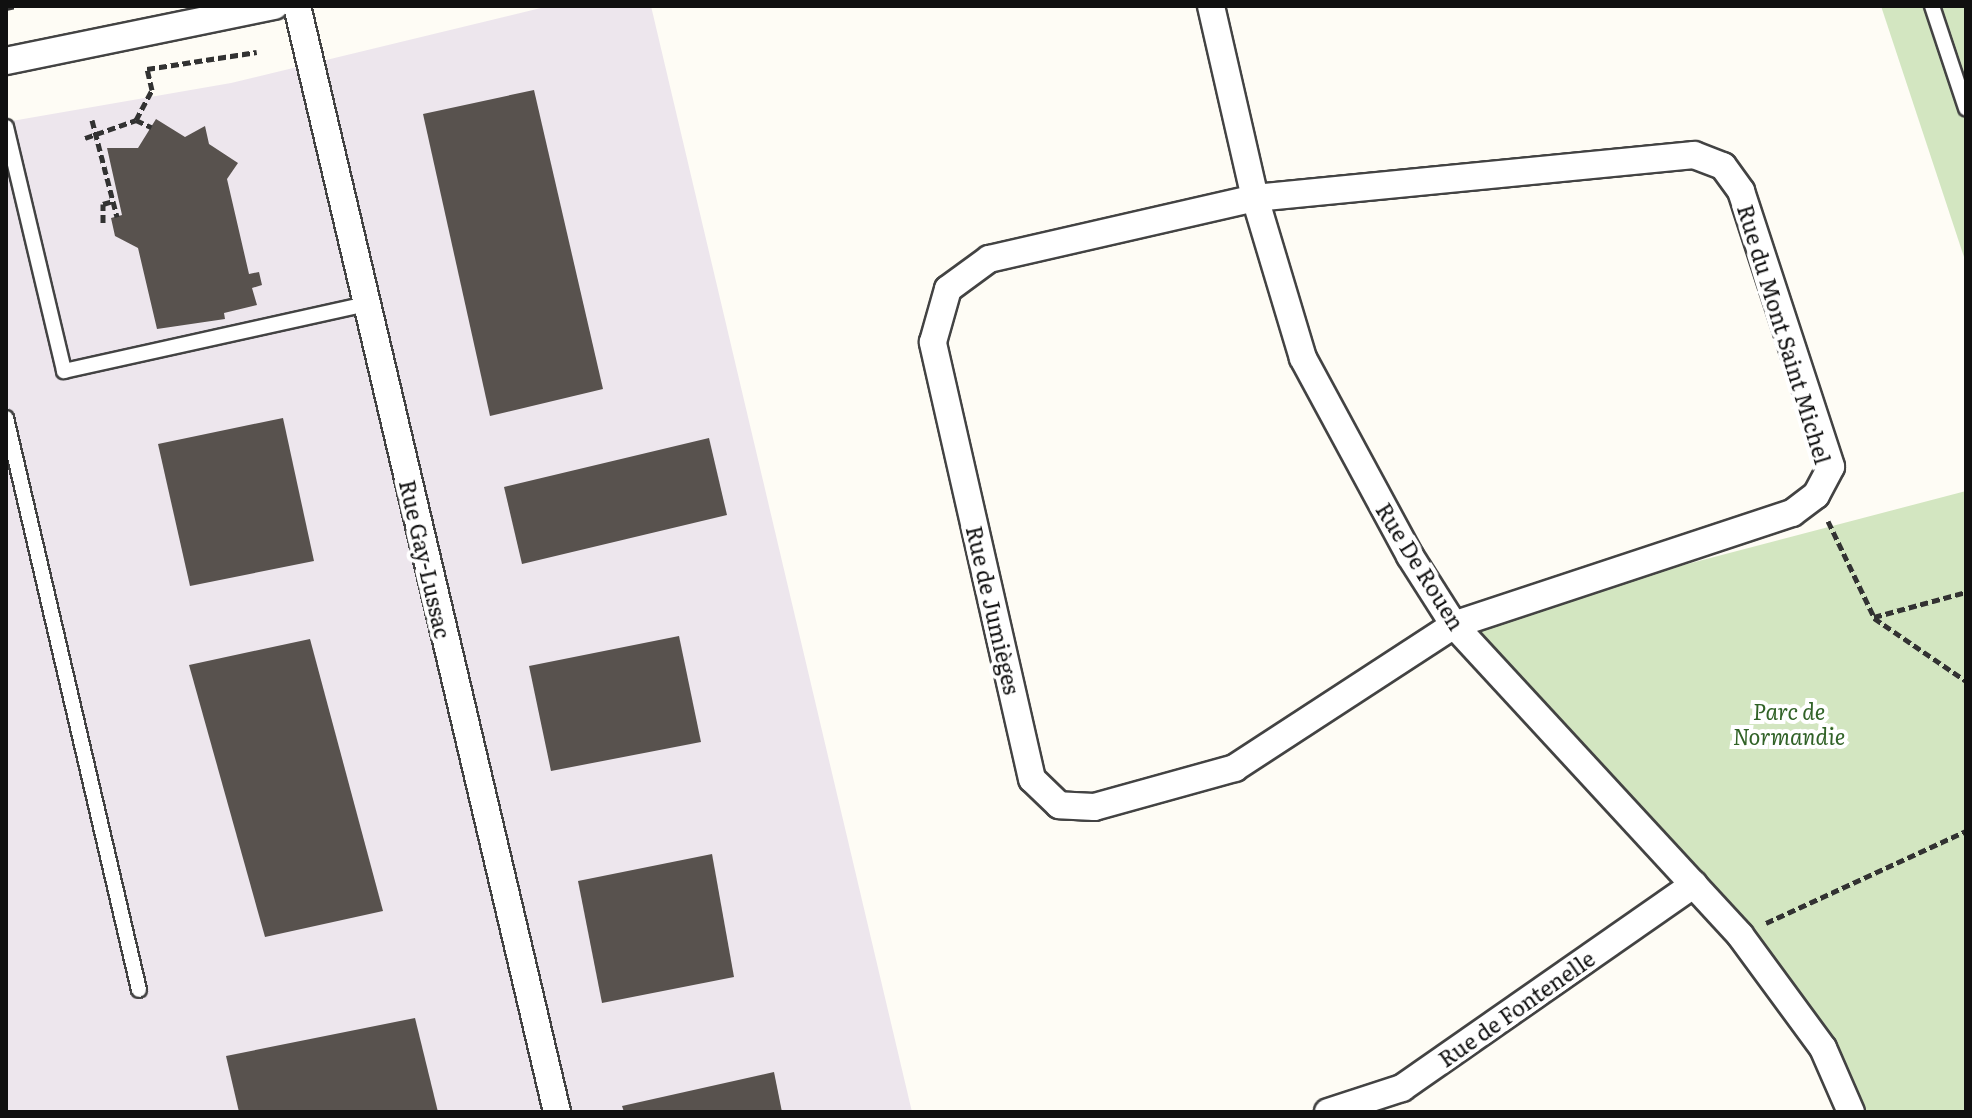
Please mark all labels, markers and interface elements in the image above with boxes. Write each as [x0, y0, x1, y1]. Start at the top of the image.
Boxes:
street label: Rue du Mont Saint Michel [1733, 201, 1837, 467]
street label: Rue Gay-Lussac [395, 477, 457, 641]
street label: Rue De Rouen [1371, 497, 1471, 635]
street label: Rue de Jumièges [962, 523, 1026, 697]
park label: Parc de Normandie [1733, 697, 1845, 748]
street label: Rue de Fontenelle [1433, 944, 1599, 1072]

